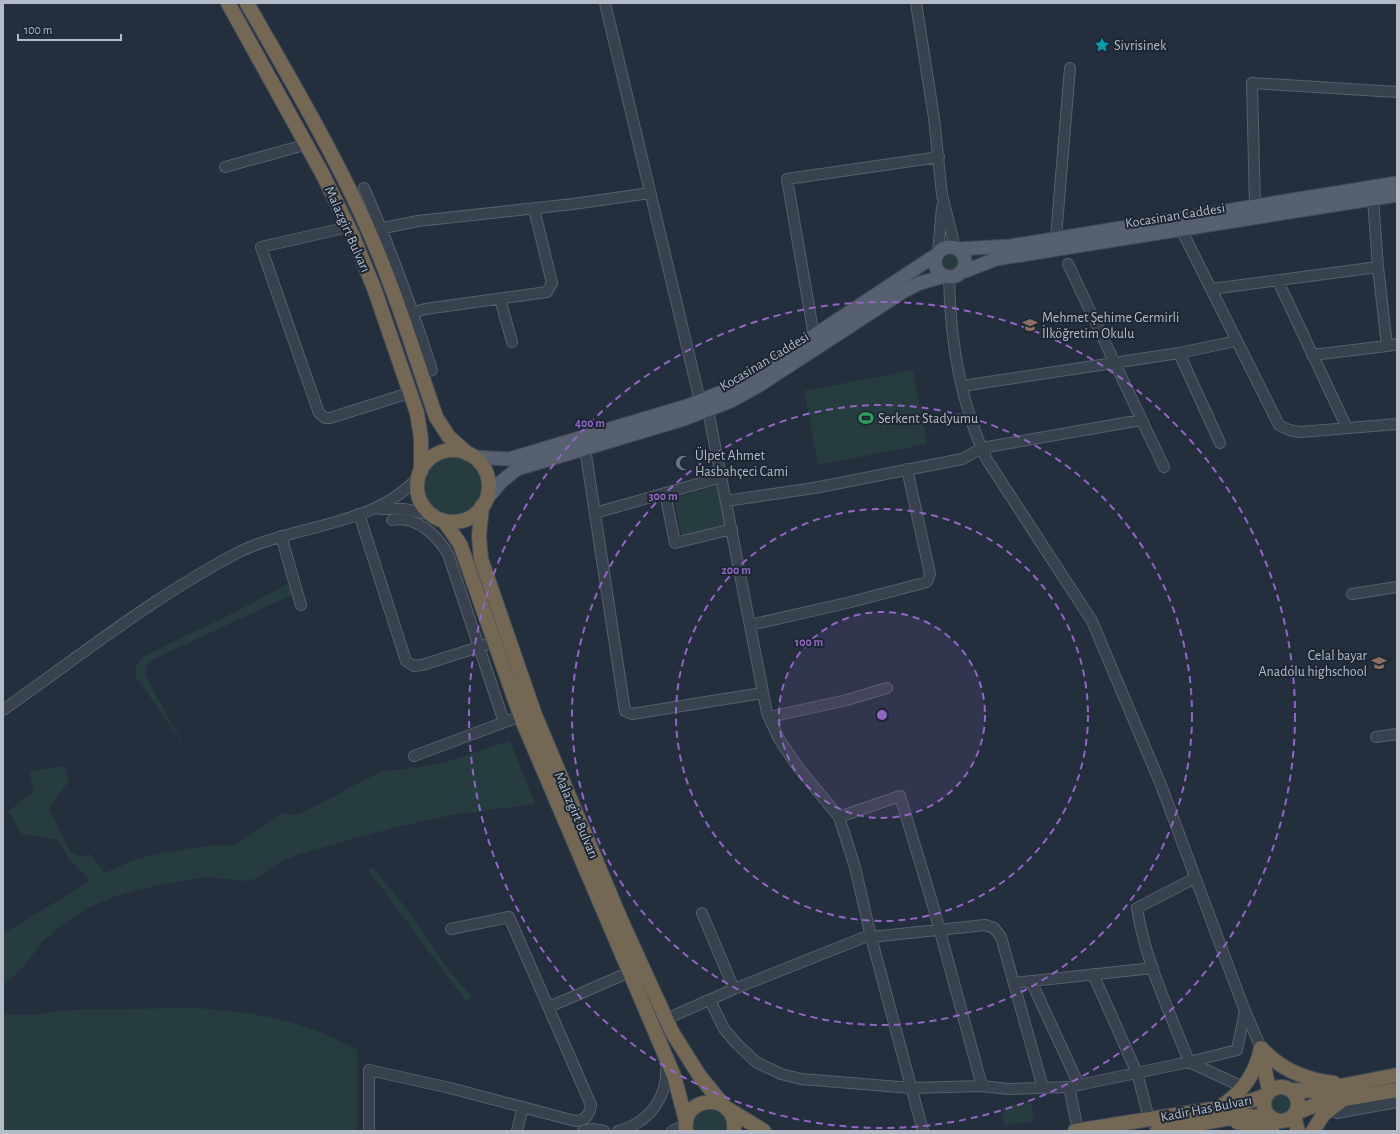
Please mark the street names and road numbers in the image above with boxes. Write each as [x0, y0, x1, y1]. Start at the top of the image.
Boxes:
street label: Malazgirt Bulvarı [322, 184, 372, 275]
street label: Kocasinan Caddesi [1124, 201, 1226, 231]
street label: Kocasinan Caddesi [718, 330, 811, 394]
street label: Malazgirt Bulvarı [552, 770, 601, 861]
street label: Kadir Has Bulvarı [1159, 1093, 1253, 1125]

